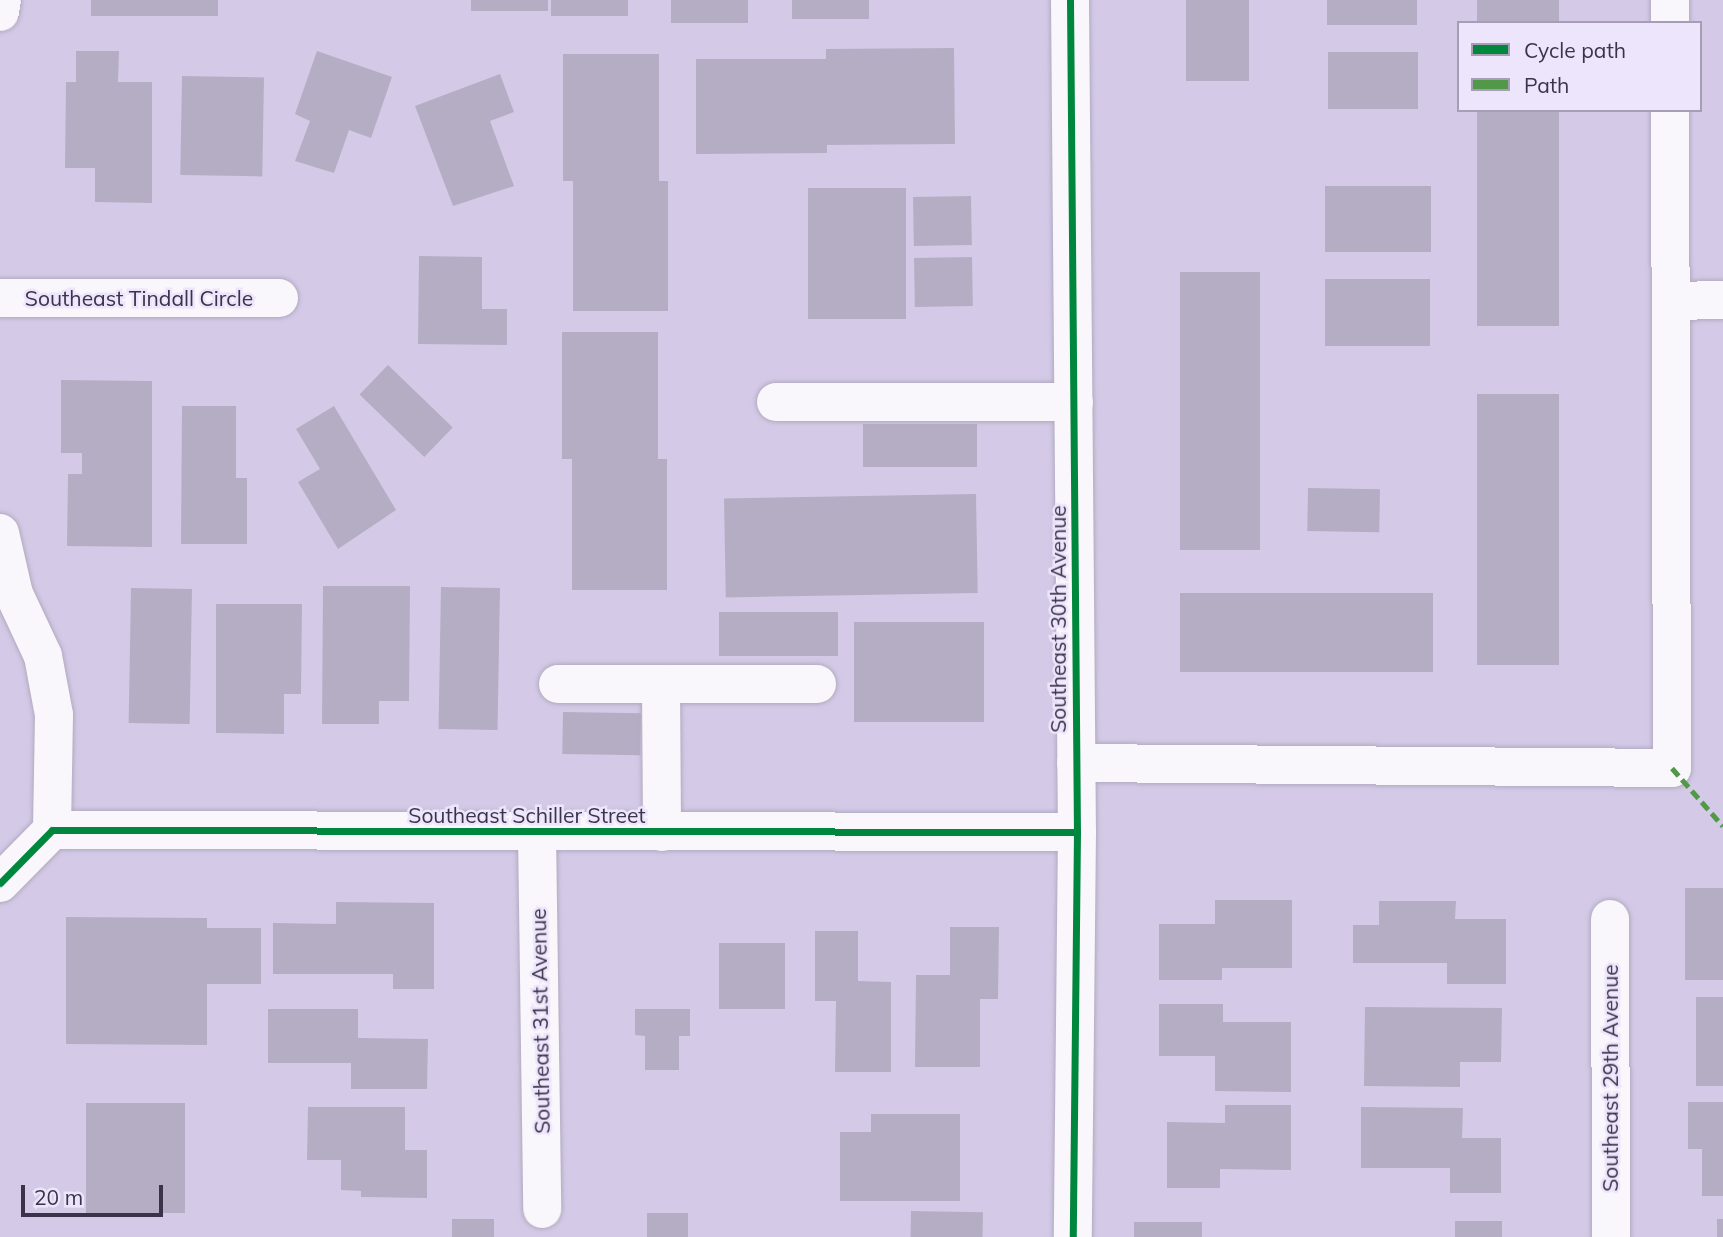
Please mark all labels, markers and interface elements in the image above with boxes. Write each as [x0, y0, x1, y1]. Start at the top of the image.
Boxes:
legend [1457, 21, 1702, 112]
text: Cycle path [1524, 37, 1626, 63]
text: Path [1524, 72, 1569, 98]
street label: Southeast Tindall Circle [25, 285, 253, 311]
street label: Southeast 30th Avenue [1045, 505, 1071, 733]
street label: Southeast Schiller Street [408, 802, 646, 828]
street label: Southeast 31st Avenue [525, 908, 555, 1134]
street label: Southeast 29th Avenue [1597, 964, 1623, 1192]
scale bar [24, 1170, 166, 1214]
text: 20 m [34, 1184, 83, 1210]

